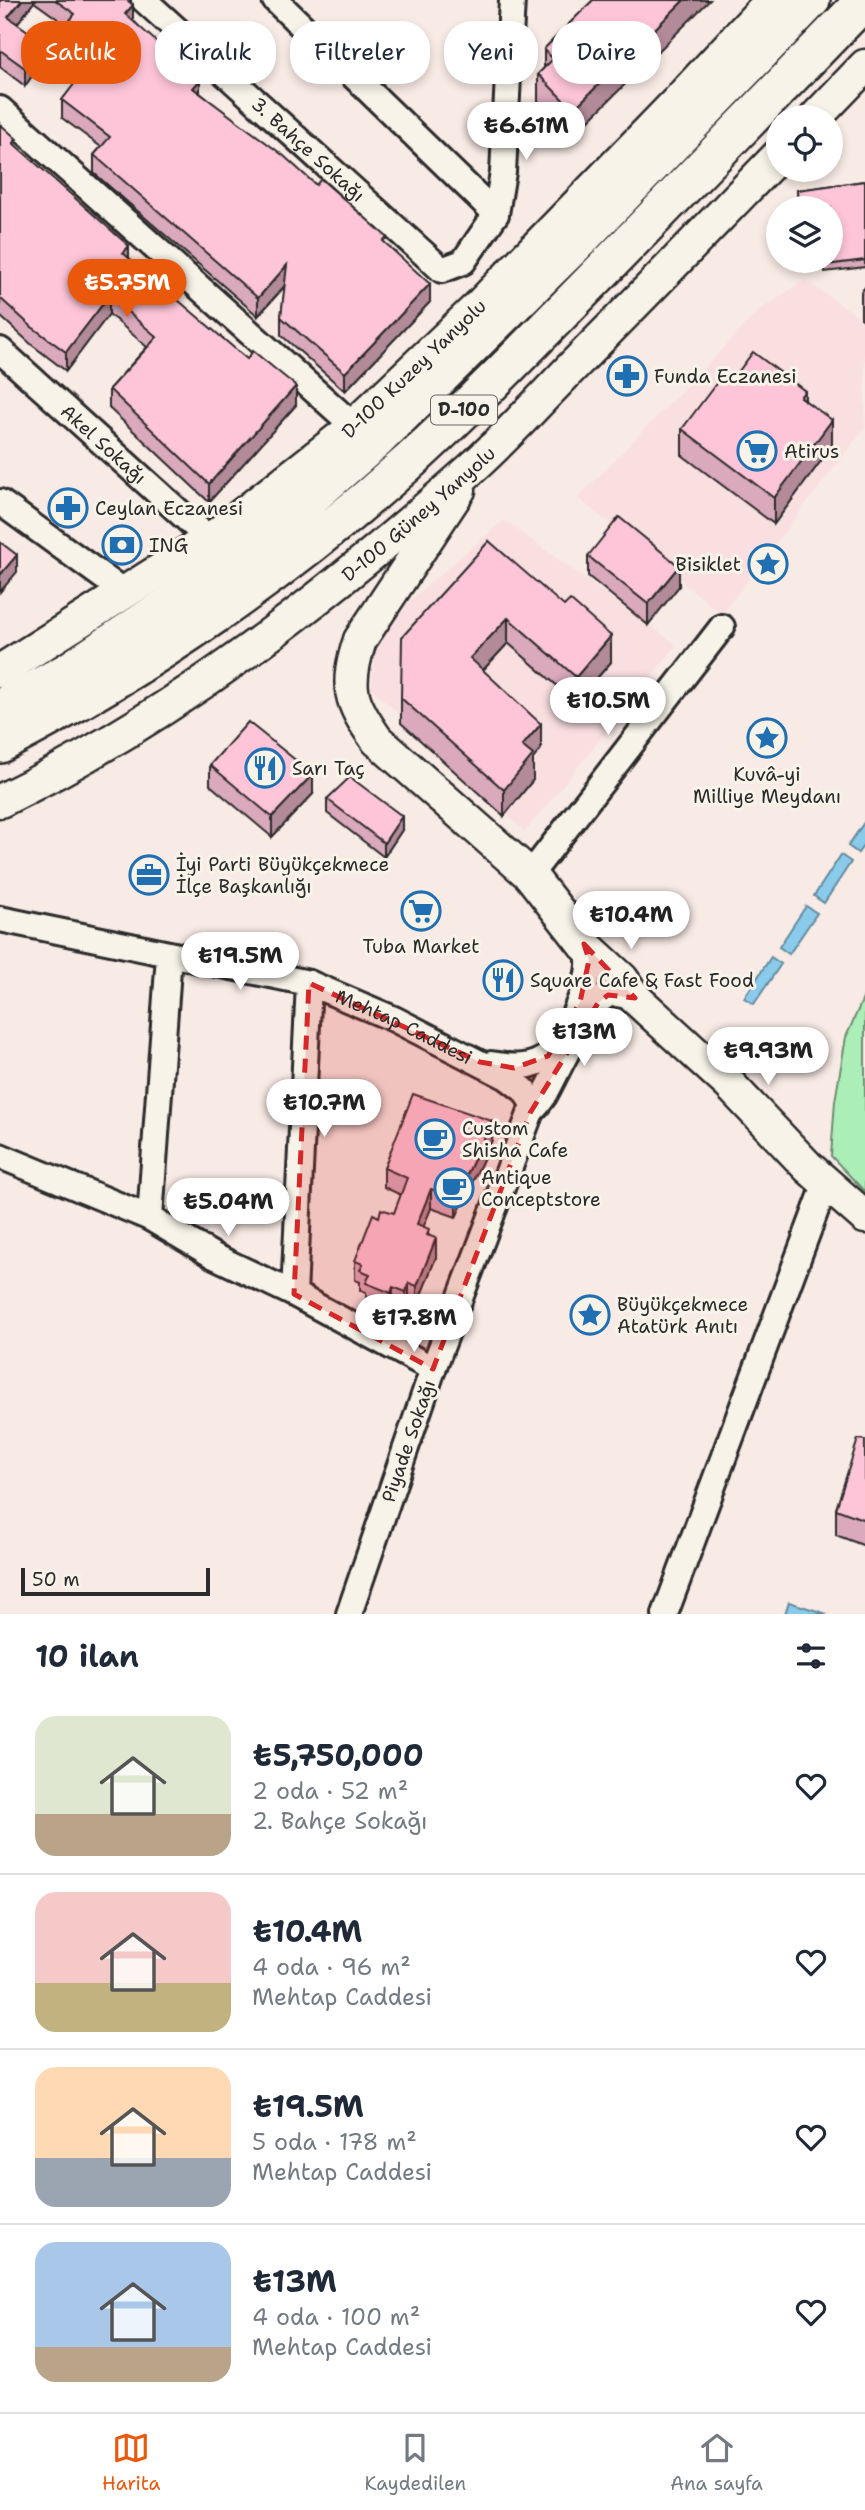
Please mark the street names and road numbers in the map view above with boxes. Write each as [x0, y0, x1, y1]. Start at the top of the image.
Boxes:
street label: 3. Bahçe Sokağı [246, 91, 370, 207]
street label: D-100 Kuzey Yanyolu [336, 293, 490, 443]
road number: D-100 [431, 396, 497, 424]
street label: Akel Sokağı [55, 399, 152, 490]
street label: D-100 Güney Yanyolu [336, 441, 501, 587]
street label: Mehtap Caddesi [332, 984, 477, 1070]
street label: Piyade Sokağı [376, 1377, 441, 1506]

